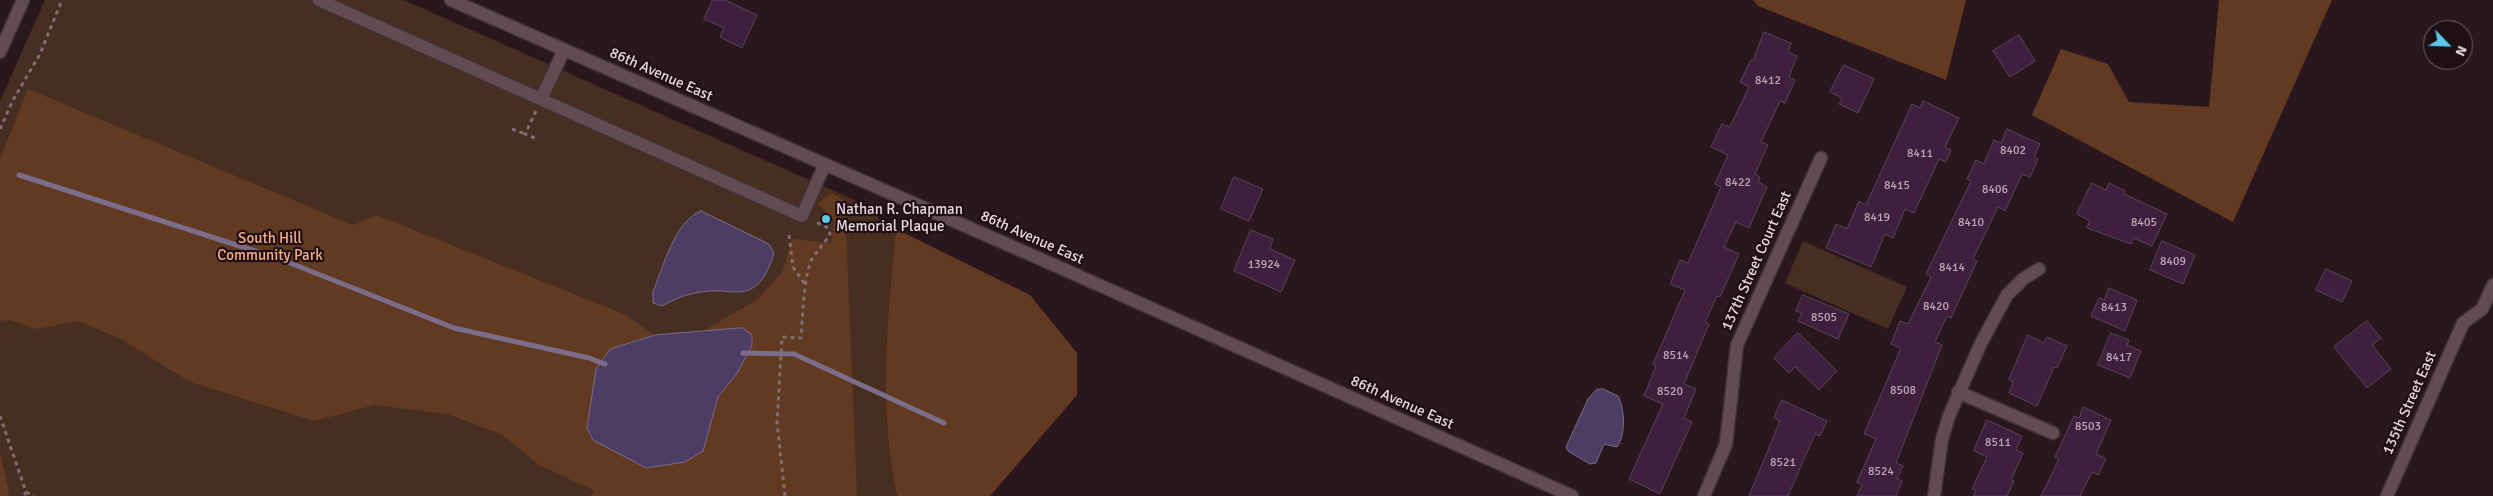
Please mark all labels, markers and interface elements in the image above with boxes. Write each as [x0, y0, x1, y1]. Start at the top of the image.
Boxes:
north arrow [2423, 20, 2473, 70]
text: N [2451, 43, 2471, 59]
street label: 86th Avenue East [607, 44, 715, 106]
house number: 8412 [1755, 74, 1781, 88]
house number: 8402 [2000, 144, 2026, 158]
house number: 8411 [1907, 147, 1933, 161]
house number: 8422 [1725, 176, 1751, 190]
house number: 8415 [1884, 179, 1910, 193]
house number: 8406 [1982, 183, 2008, 197]
street label: 137th Street Court East [1718, 189, 1796, 333]
place label: Nathan R. Chapman Memorial Plaque [836, 201, 963, 236]
street label: 86th Avenue East [978, 207, 1086, 269]
house number: 8419 [1864, 211, 1890, 225]
marker: Nathan R. Chapman Memorial Plaque [820, 213, 832, 225]
house number: 8410 [1958, 216, 1984, 230]
house number: 8405 [2131, 216, 2157, 230]
park label: South Hill Community Park [217, 230, 323, 265]
house number: 8409 [2160, 255, 2186, 269]
house number: 13924 [1248, 258, 1280, 272]
house number: 8414 [1939, 261, 1965, 275]
house number: 8420 [1923, 300, 1949, 314]
house number: 8413 [2101, 301, 2127, 315]
house number: 8505 [1811, 311, 1837, 325]
house number: 8514 [1663, 349, 1689, 363]
street label: 135th Street East [2379, 349, 2441, 457]
house number: 8417 [2106, 351, 2132, 365]
street label: 86th Avenue East [1348, 372, 1456, 434]
house number: 8508 [1890, 384, 1916, 398]
house number: 8520 [1657, 385, 1683, 399]
house number: 8503 [2075, 420, 2101, 434]
house number: 8511 [1985, 436, 2011, 450]
house number: 8521 [1770, 456, 1796, 470]
house number: 8524 [1868, 465, 1894, 479]

